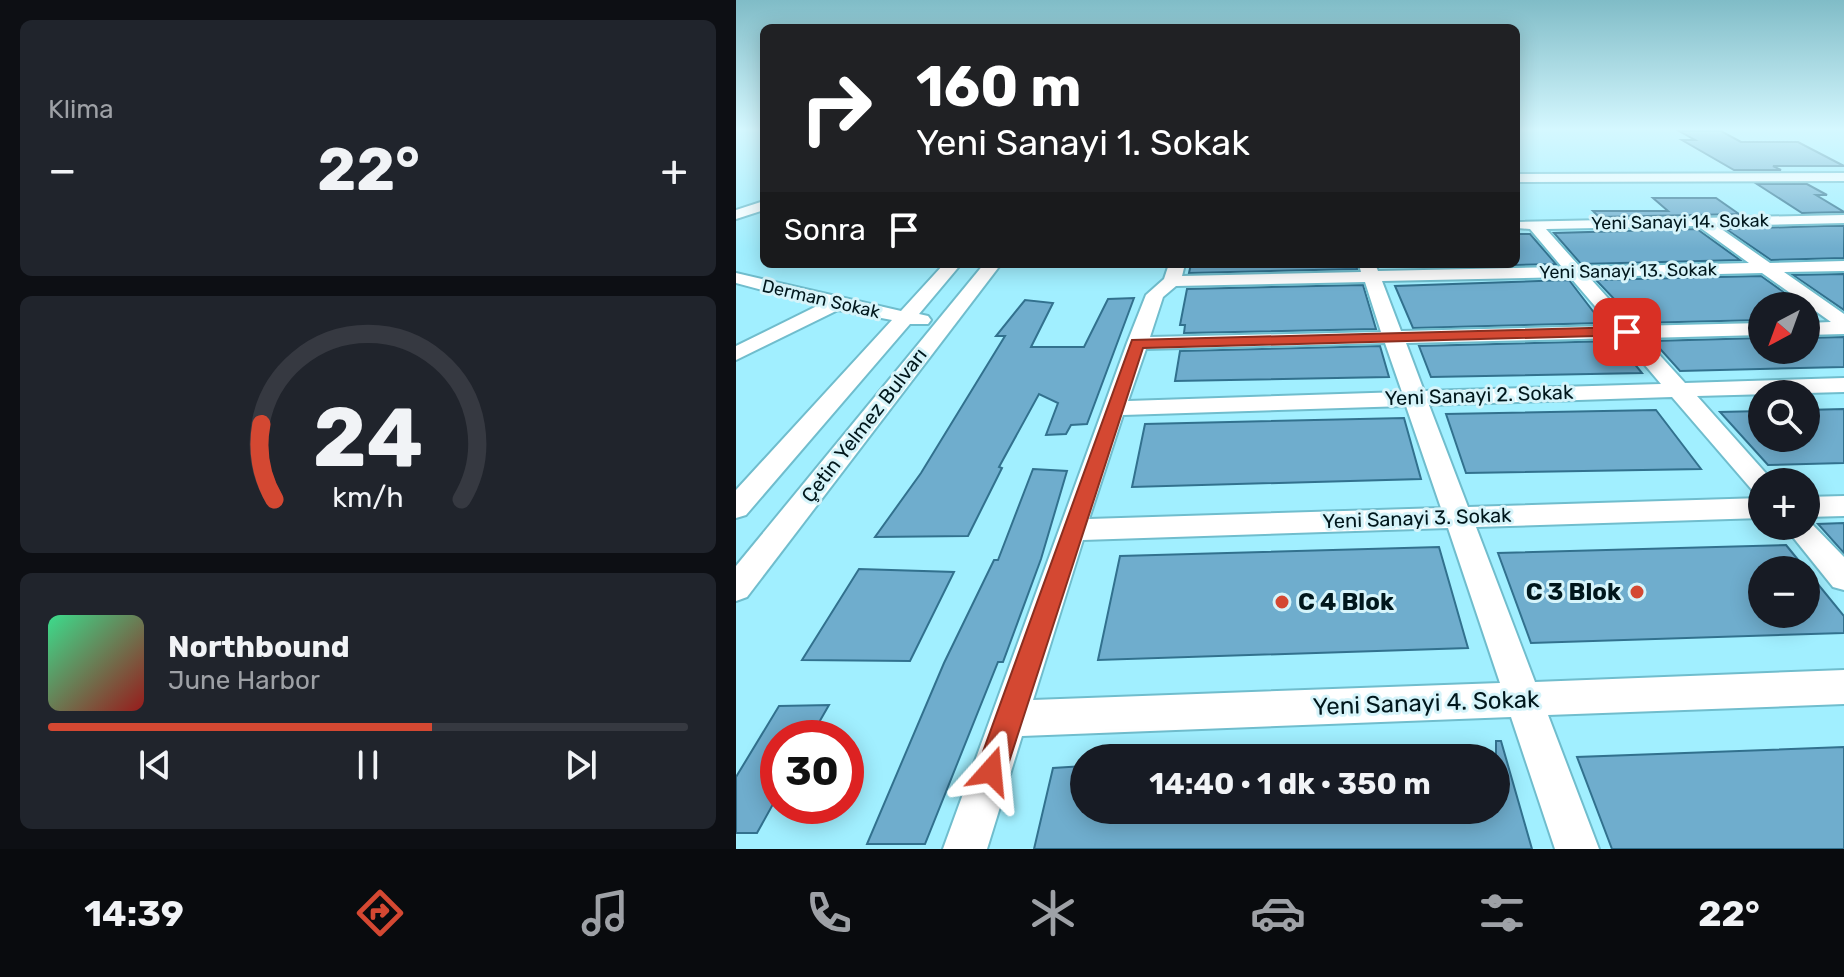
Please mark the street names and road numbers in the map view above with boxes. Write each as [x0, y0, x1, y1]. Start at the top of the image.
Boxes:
street label: Yeni Sanayi 14. Sokak [1591, 209, 1770, 235]
street label: Yeni Sanayi 13. Sokak [1539, 258, 1718, 284]
street label: Derman Sokak [760, 275, 883, 323]
street label: Çetin Yelmez Bulvarı [796, 343, 932, 507]
street label: Yeni Sanayi 2. Sokak [1384, 380, 1574, 410]
street label: Yeni Sanayi 3. Sokak [1322, 503, 1512, 533]
street label: Yeni Sanayi 4. Sokak [1312, 685, 1540, 721]

